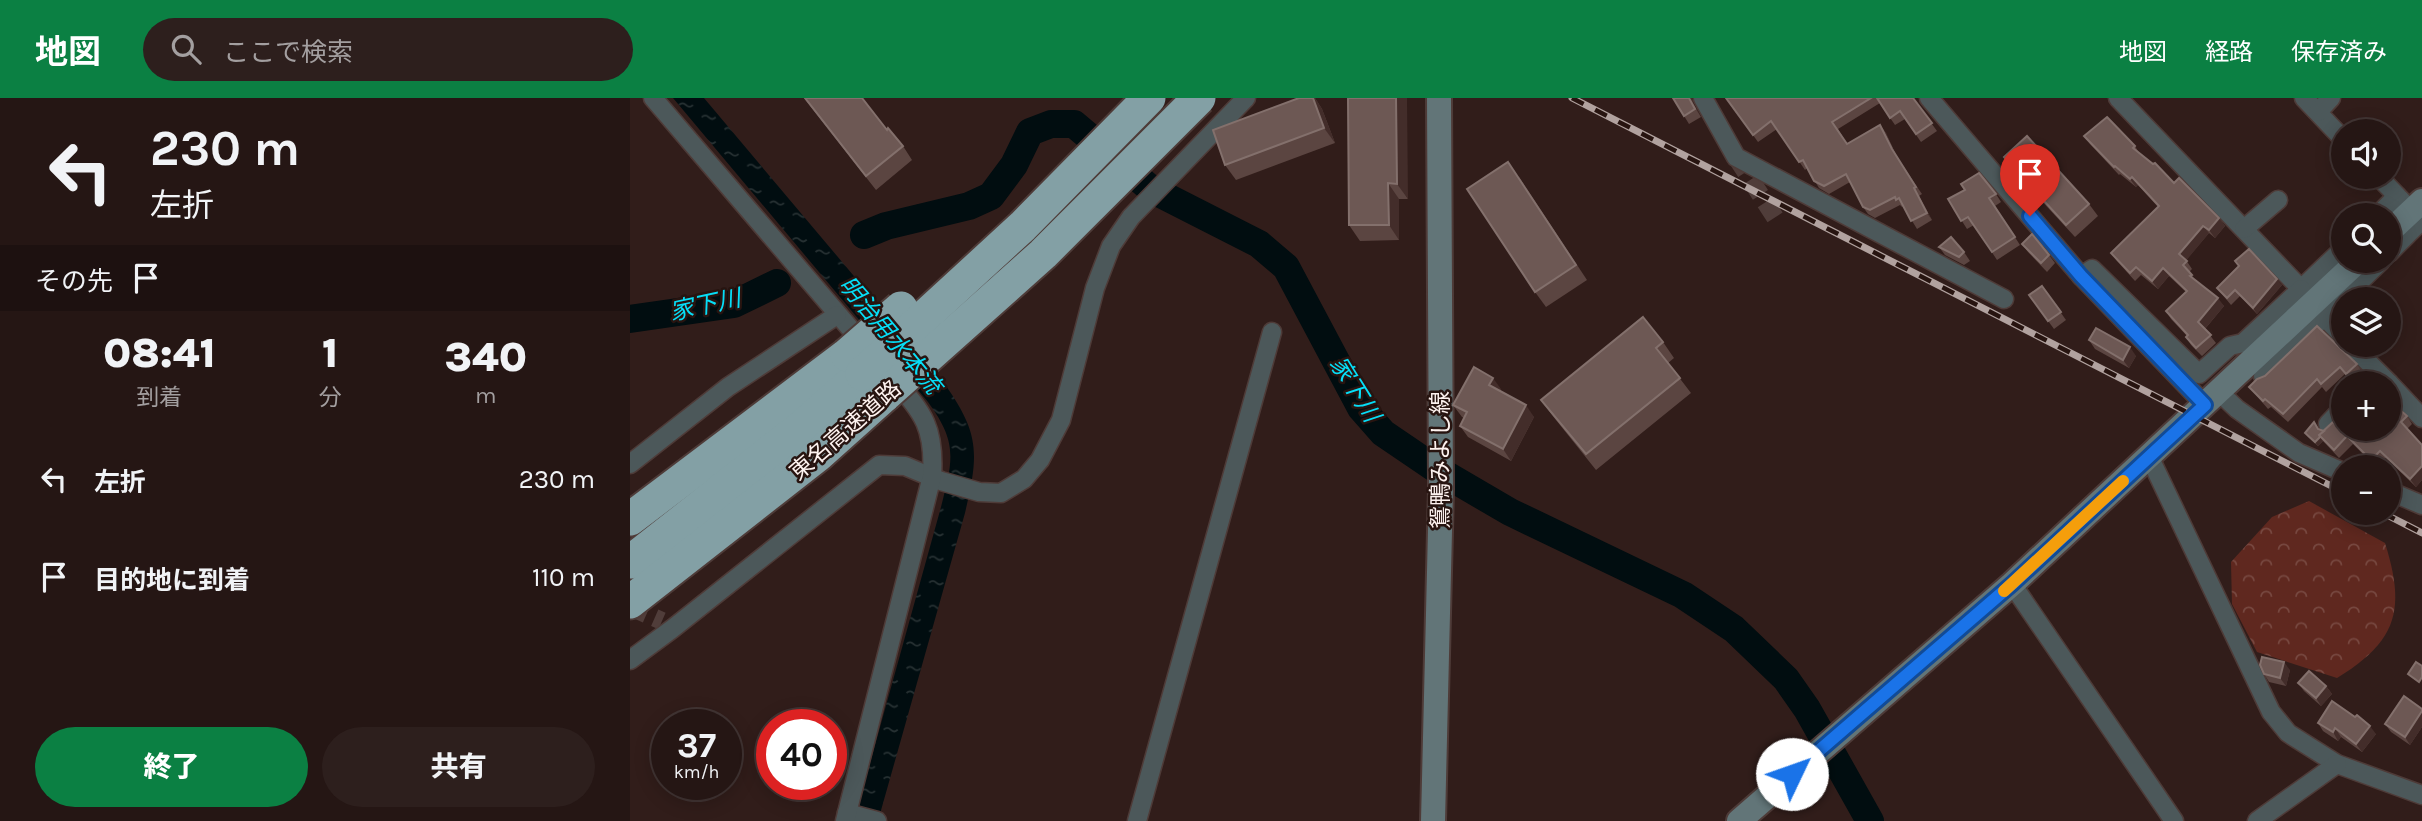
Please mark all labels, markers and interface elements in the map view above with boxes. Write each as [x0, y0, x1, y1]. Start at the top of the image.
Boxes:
search box [143, 18, 633, 81]
icon: search [167, 30, 205, 68]
text: 地図 [35, 33, 101, 71]
text: ここで検索 [223, 37, 353, 68]
text: 地図 [2119, 38, 2167, 66]
text: 経路 [2205, 38, 2253, 66]
text: 保存済み [2291, 38, 2387, 66]
map controls [2331, 119, 2401, 525]
button: sound [2331, 119, 2401, 189]
text: 230 m [150, 120, 300, 177]
icon: left [35, 126, 126, 217]
pin [2000, 144, 2060, 216]
icon: arrive [2011, 155, 2049, 193]
text: 左折 [150, 187, 214, 224]
button: search [2331, 203, 2401, 273]
icon: arrive [127, 259, 165, 297]
text: その先 [35, 266, 113, 297]
water label: 明治用水本流 [833, 271, 950, 402]
water label: 家下川 [667, 283, 746, 326]
button: layers [2331, 287, 2401, 357]
text: 08:41 [103, 328, 216, 378]
text: 1 [322, 328, 338, 378]
text: 340 [445, 332, 527, 382]
water label: 家下川 [1324, 351, 1388, 429]
button: + [2331, 371, 2401, 441]
street label: 東名高速道路 [784, 375, 906, 486]
text: m [475, 382, 497, 409]
text: 到着 [136, 384, 182, 411]
text: 分 [319, 384, 342, 411]
street label: 鴛鴨みよし線 [1427, 391, 1454, 529]
button: − [2331, 455, 2401, 525]
icon: left [35, 460, 73, 498]
text: 230 m [519, 464, 595, 495]
text: 左折 [94, 467, 146, 498]
icon: arrive [35, 558, 73, 596]
text: 110 m [532, 562, 595, 593]
text: 目的地に到着 [94, 565, 250, 596]
speed limit sign: 40 [756, 709, 847, 800]
text: 37 [677, 725, 716, 766]
button: 終了 [35, 727, 308, 807]
button: 共有 [322, 727, 595, 807]
position arrow [1755, 737, 1829, 811]
text: km/h [674, 761, 719, 783]

